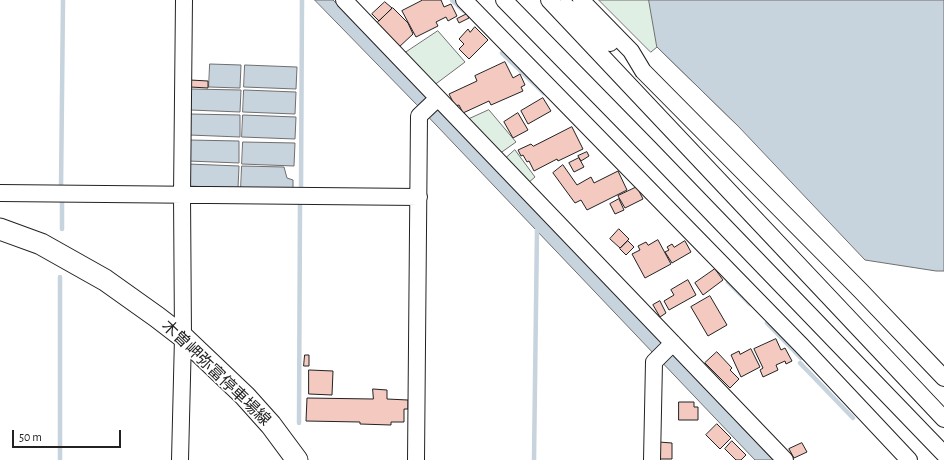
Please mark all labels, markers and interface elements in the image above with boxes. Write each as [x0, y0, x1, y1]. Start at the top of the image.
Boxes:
street label: 木曽岬弥富停車場線 [158, 316, 274, 430]
scale bar [14, 422, 123, 448]
text: 50 m [19, 431, 42, 443]

